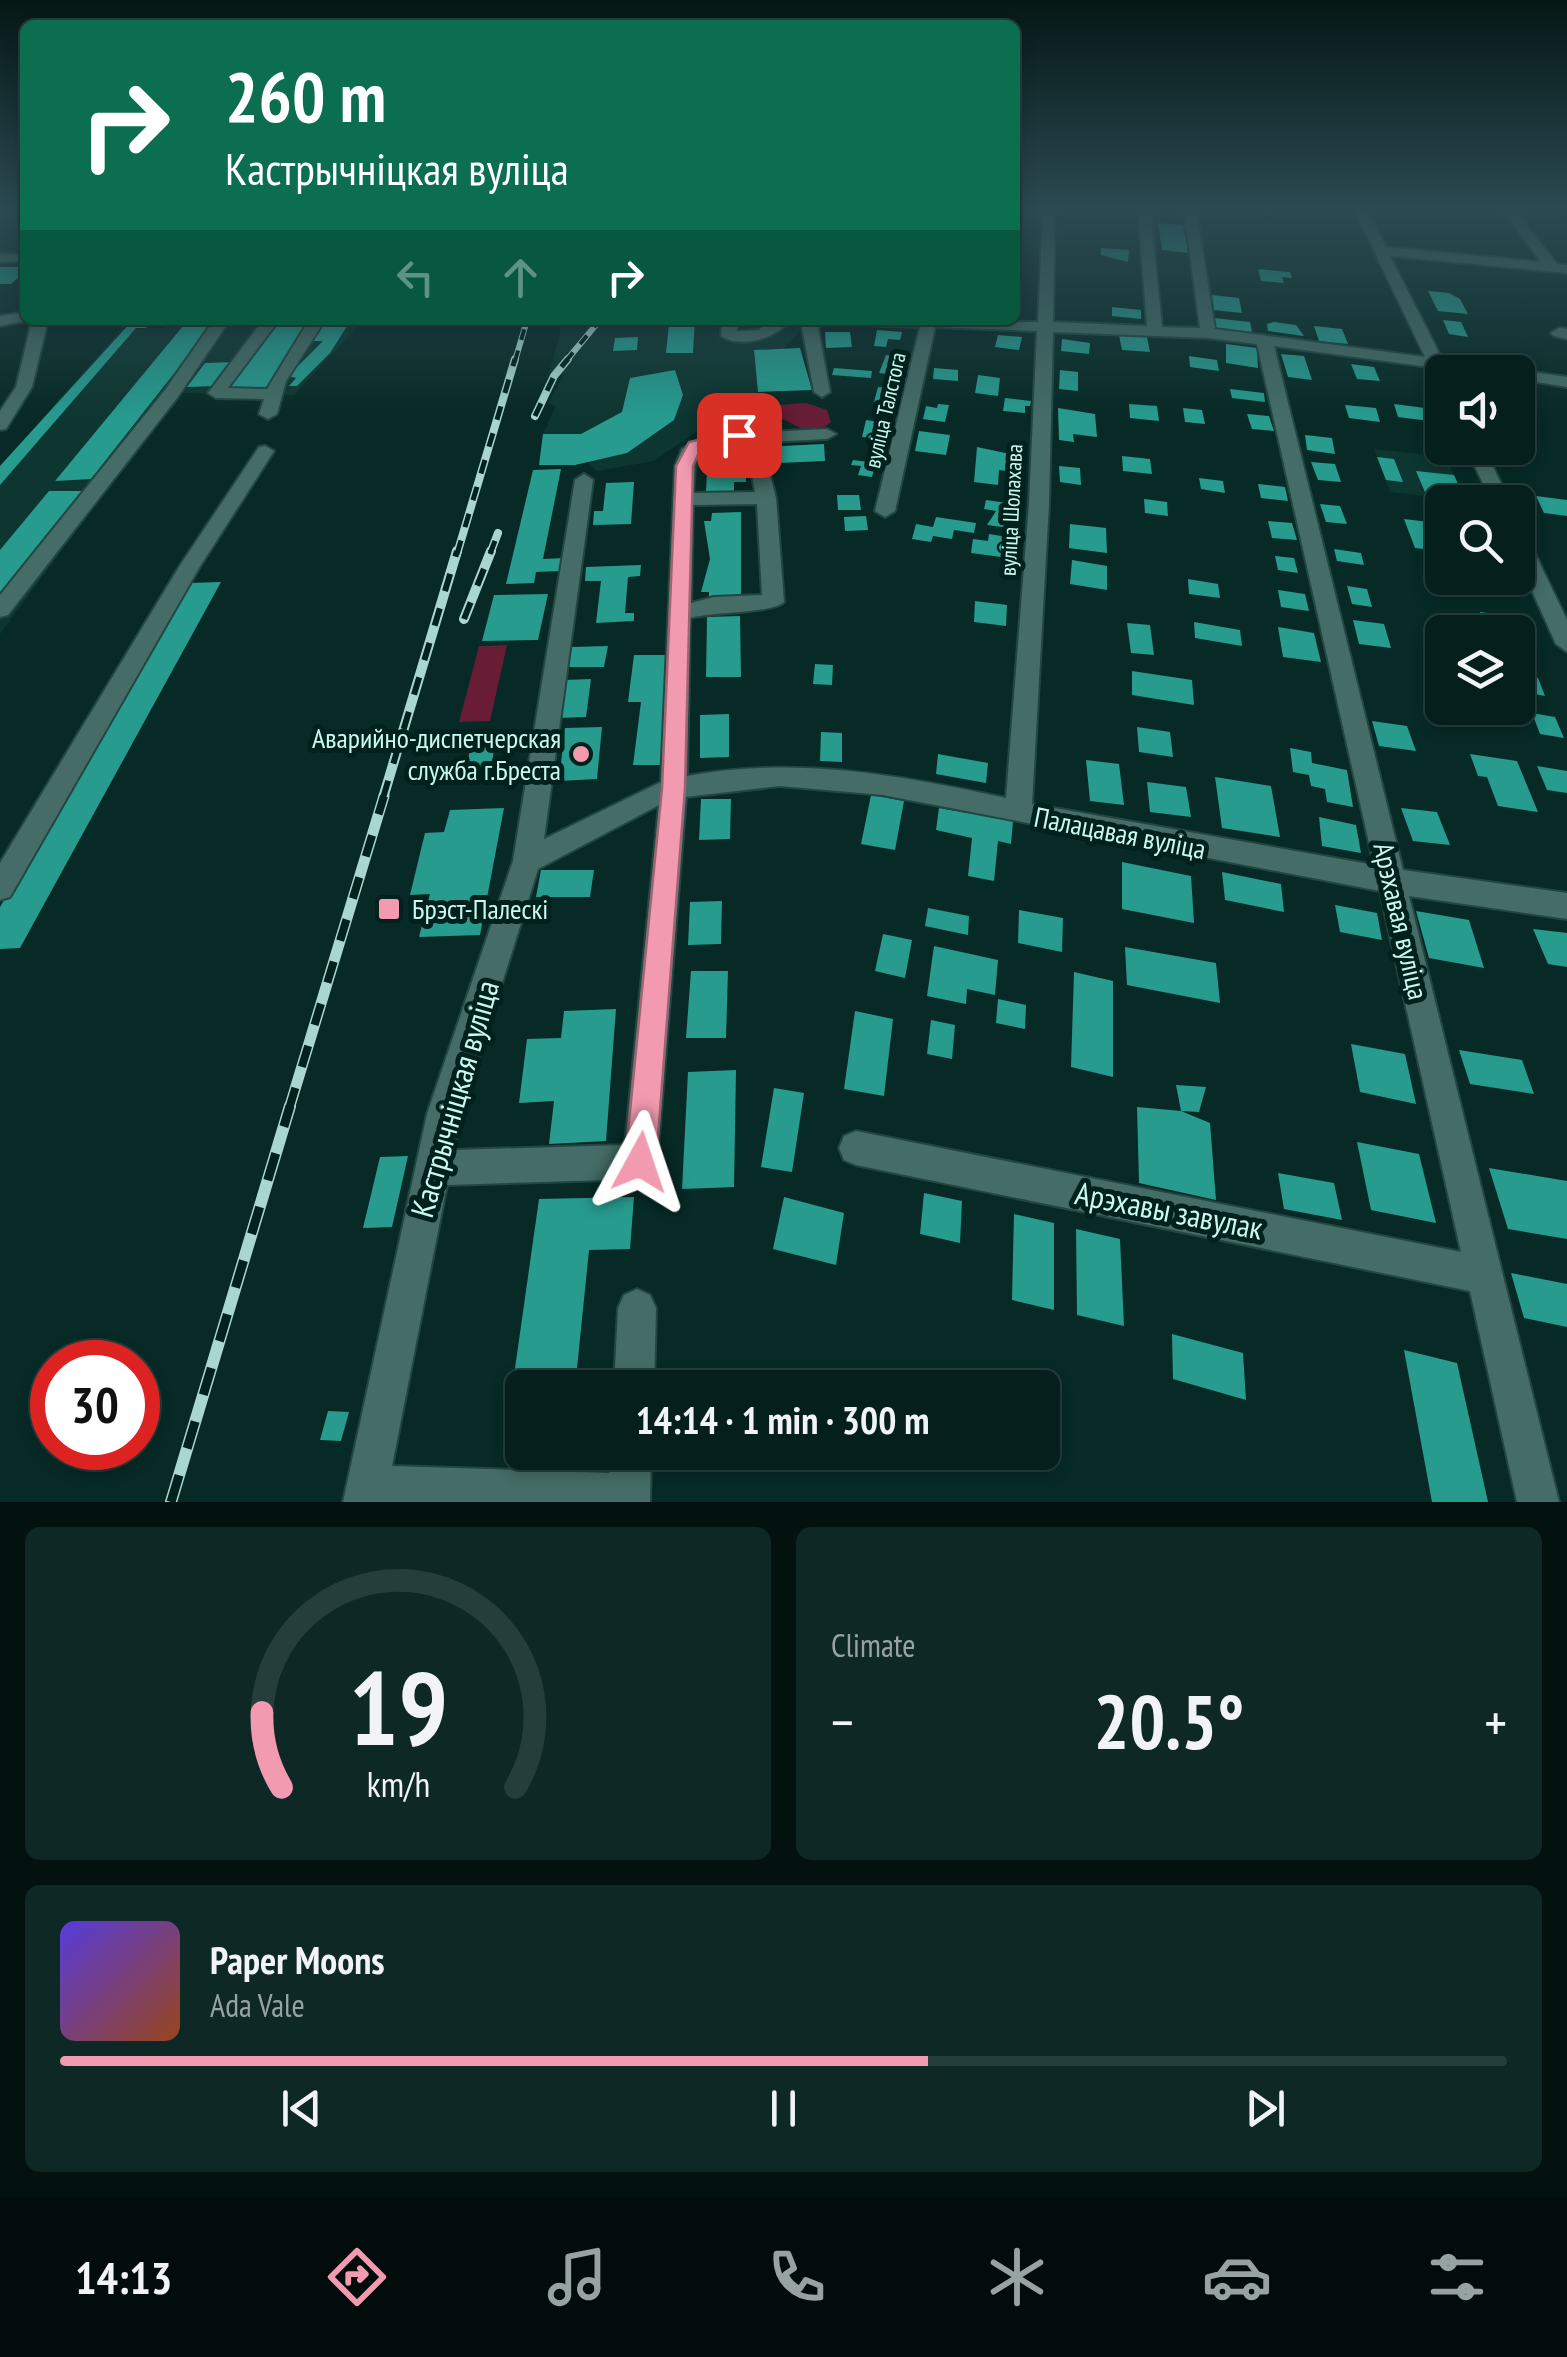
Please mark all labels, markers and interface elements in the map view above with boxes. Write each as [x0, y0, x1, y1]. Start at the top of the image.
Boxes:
text: 260 m [225, 51, 386, 141]
icon: right [60, 60, 190, 190]
text: Кастрычніцкая вуліца [225, 139, 569, 197]
icon: left [388, 250, 443, 305]
icon: ahead [493, 250, 548, 305]
icon: right [598, 250, 653, 305]
street label: вуліца Талстога [858, 349, 912, 471]
map controls [1425, 355, 1535, 725]
button: sound [1425, 355, 1535, 465]
pin [697, 393, 782, 478]
icon: arrive [712, 408, 767, 463]
street label: вуліца Шолахава [994, 443, 1028, 577]
button: search [1425, 485, 1535, 595]
button: layers [1425, 615, 1535, 725]
place label: Аварийно-диспетчерская служба г.Бреста [312, 719, 561, 788]
marker: Аварийно-диспетчерская служба г.Бреста [570, 743, 592, 765]
street label: Палацавая вуліца [1031, 798, 1209, 867]
street label: Арэхавая вуліца [1365, 839, 1437, 1003]
place label: Брэст-Палескі [412, 890, 548, 927]
marker: Брэст-Палескі [376, 896, 402, 922]
street label: Кастрычніцкая вуліца [400, 975, 508, 1222]
position arrow [588, 1110, 692, 1214]
street label: Арэхавы завулак [1072, 1171, 1267, 1249]
speed limit sign: 30 [30, 1340, 160, 1470]
text: 14:14 · 1 min · 300 m [636, 1395, 929, 1444]
text: Climate [831, 1624, 915, 1666]
text: 19 [348, 1639, 448, 1774]
text: 20.5° [1094, 1673, 1244, 1770]
text: − [831, 1686, 854, 1757]
text: + [1484, 1686, 1507, 1757]
text: km/h [366, 1761, 430, 1807]
text: Paper Moons [210, 1935, 385, 1984]
text: Ada Vale [210, 1984, 305, 2026]
icon: previous [274, 2081, 329, 2136]
icon: pause [756, 2081, 811, 2136]
icon: next [1238, 2081, 1293, 2136]
icon: directions [322, 2242, 392, 2312]
icon: music [542, 2242, 612, 2312]
icon: phone [762, 2242, 832, 2312]
icon: climate [982, 2242, 1052, 2312]
icon: car [1202, 2242, 1272, 2312]
icon: filters [1422, 2242, 1492, 2312]
text: 14:13 [75, 2248, 172, 2306]

